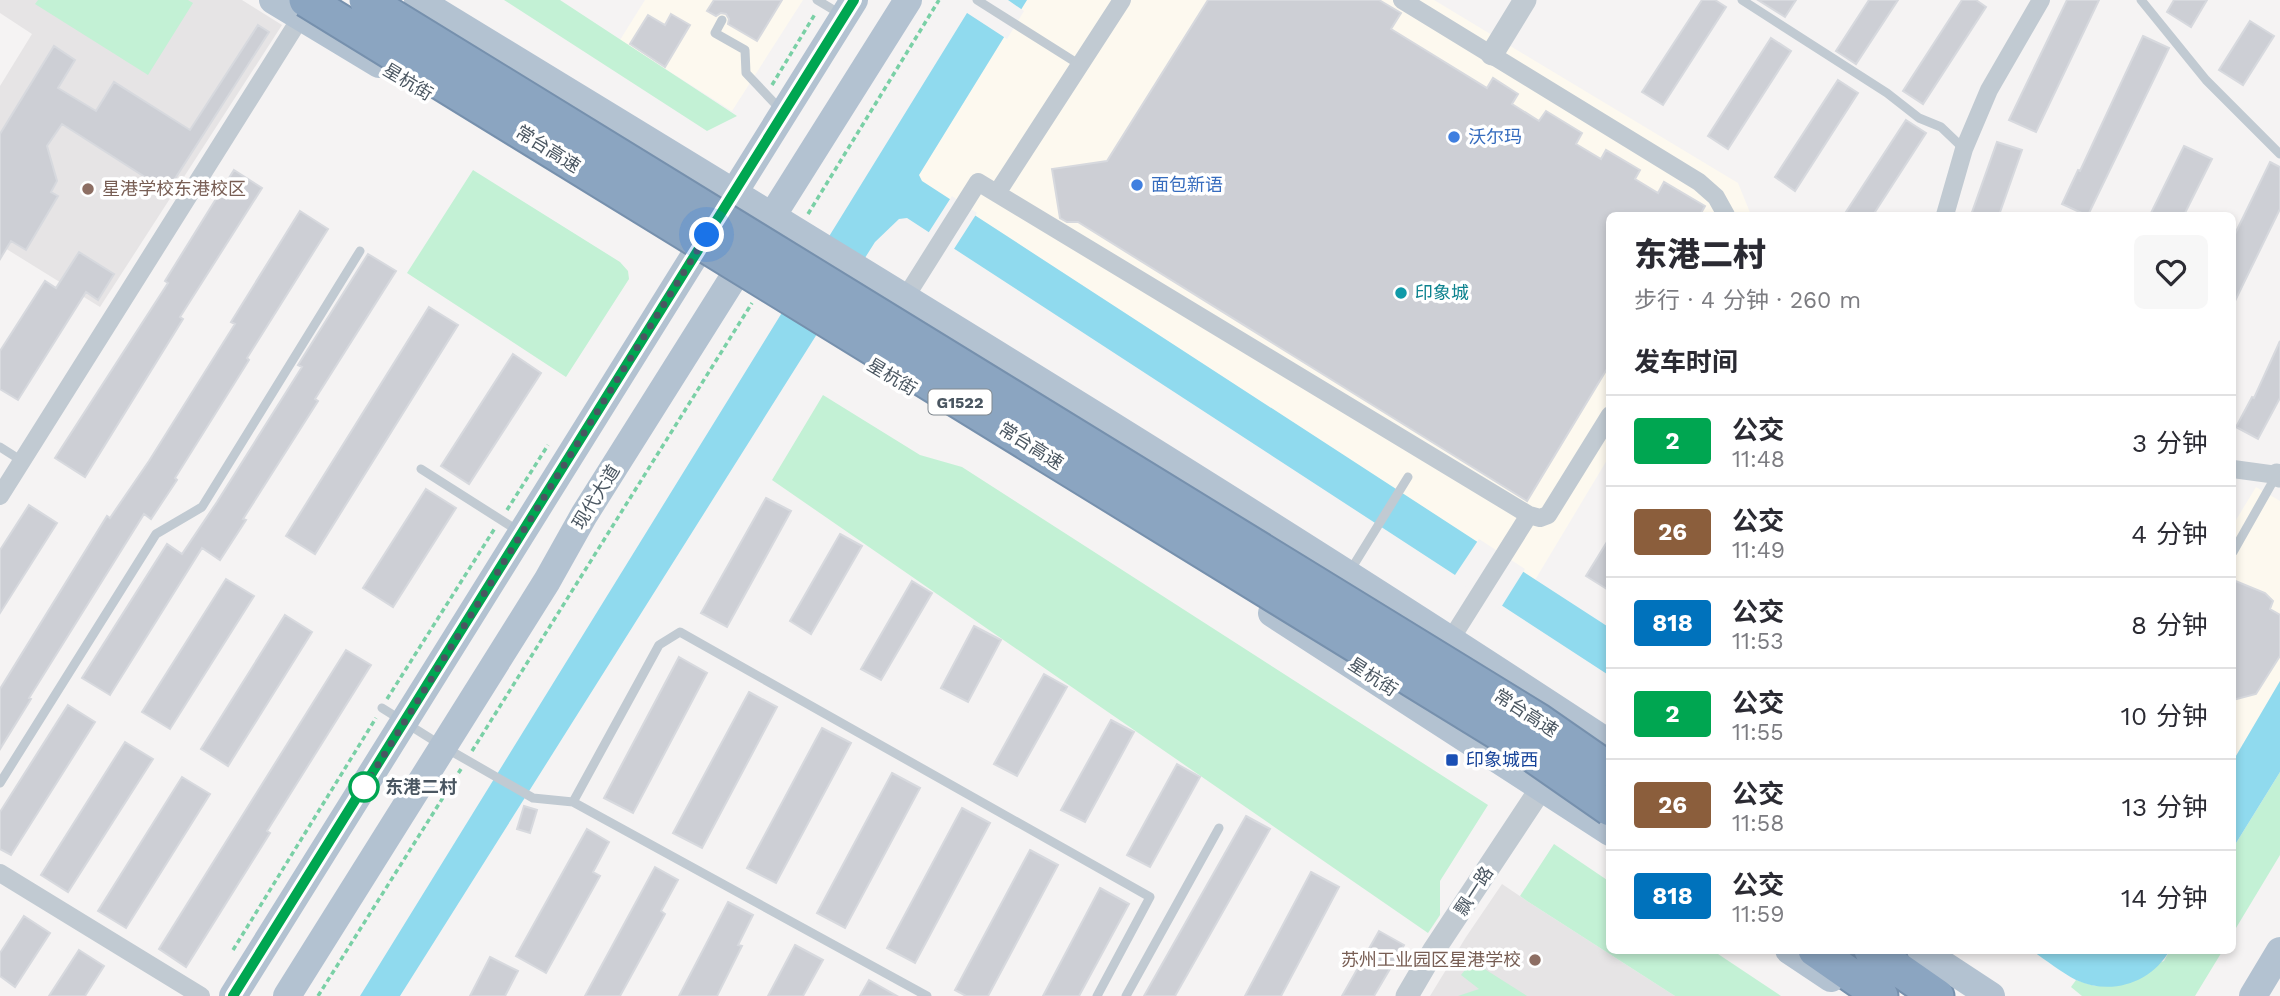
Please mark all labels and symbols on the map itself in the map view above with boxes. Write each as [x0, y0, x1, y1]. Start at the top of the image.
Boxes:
street label: 星杭街 [380, 59, 437, 104]
street label: 常台高速 [512, 121, 584, 177]
place label: 沃尔玛 [1468, 126, 1522, 147]
marker: 沃尔玛 [1446, 129, 1462, 145]
place label: 面包新语 [1151, 174, 1223, 195]
marker: 面包新语 [1129, 177, 1145, 193]
place label: 星港学校东港校区 [102, 178, 246, 199]
marker: 星港学校东港校区 [80, 181, 96, 197]
your location [689, 217, 724, 252]
place label: 印象城 [1415, 282, 1469, 303]
marker: 印象城 [1393, 285, 1409, 301]
street label: 星杭街 [864, 354, 921, 399]
road number: G1522 [928, 390, 992, 414]
street label: 常台高速 [995, 418, 1067, 474]
street label: 现代大道 [568, 461, 624, 533]
street label: 星杭街 [1345, 653, 1402, 700]
street label: 常台高速 [1490, 684, 1562, 741]
place label: 印象城西 [1466, 749, 1538, 770]
marker: 印象城西 [1444, 752, 1460, 768]
marker: 东港二村 [349, 772, 379, 802]
place label: 东港二村 [385, 776, 457, 797]
street label: 飘一路 [1450, 862, 1497, 919]
place label: 苏州工业园区星港学校 [1341, 949, 1521, 970]
marker: 苏州工业园区星港学校 [1527, 952, 1543, 968]

